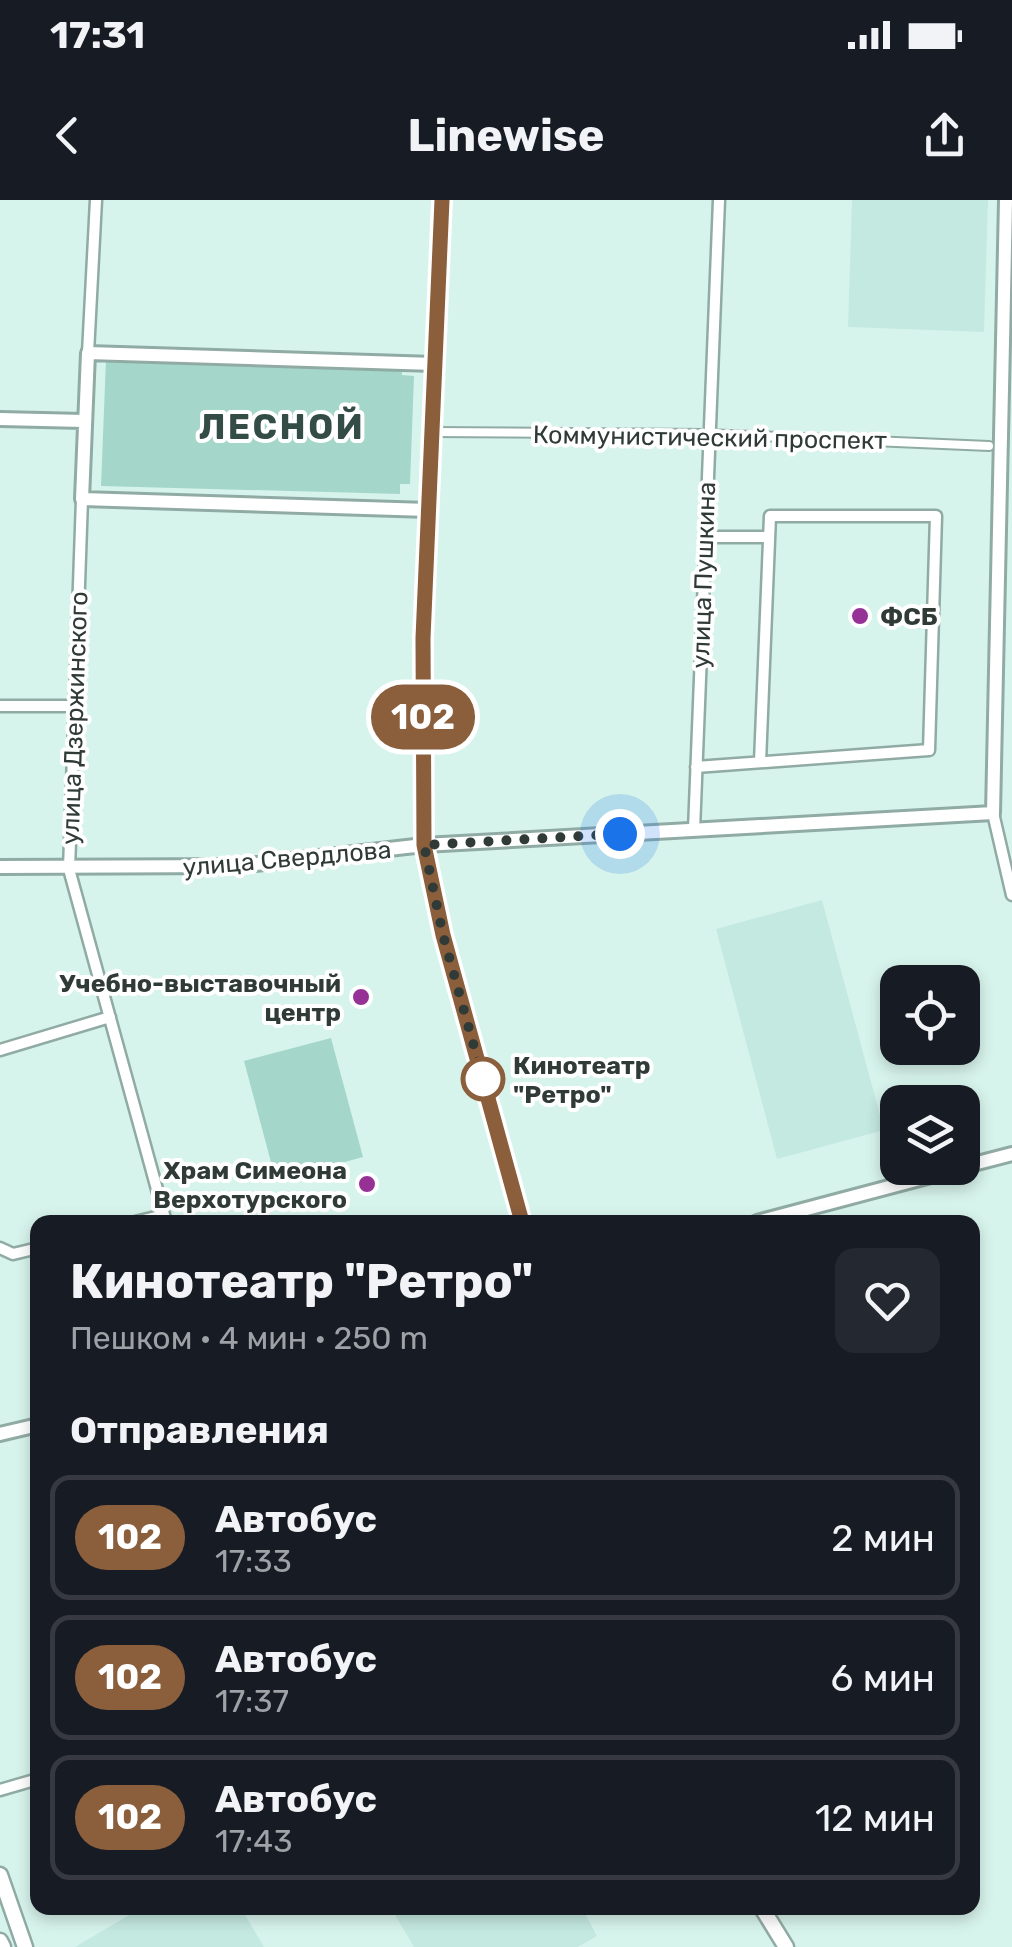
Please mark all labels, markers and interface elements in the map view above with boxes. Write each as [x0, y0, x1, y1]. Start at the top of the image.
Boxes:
text: 17:31 [50, 12, 145, 58]
icon: back [40, 108, 95, 163]
icon: share [917, 108, 972, 163]
text: Linewise [408, 109, 604, 162]
district label: ЛЕСНОЙ [199, 406, 365, 448]
street label: Коммунистический проспект [533, 420, 887, 455]
street label: улица Пушкина [686, 481, 721, 669]
street label: улица Дзержинского [56, 591, 93, 845]
place label: ФСБ [880, 602, 938, 631]
marker: ФСБ [849, 605, 871, 627]
line badge: 102 [366, 684, 480, 750]
text: 102 [391, 696, 455, 738]
your location [595, 809, 645, 859]
street label: улица Свердлова [182, 835, 393, 882]
map controls [880, 965, 980, 1185]
button: locate [880, 965, 980, 1065]
place label: Учебно-выставочный центр [59, 969, 341, 1027]
marker: Учебно-выставочный центр [350, 986, 372, 1008]
place label: Кинотеатр "Ретро" [513, 1051, 650, 1109]
marker: Кинотеатр "Ретро" [462, 1058, 504, 1100]
button: layers [880, 1085, 980, 1185]
place label: Храм Симеона Верхотурского [153, 1156, 347, 1214]
marker: Храм Симеона Верхотурского [356, 1173, 378, 1195]
button: heart [835, 1248, 940, 1353]
text: Кинотеатр "Ретро" [70, 1253, 533, 1310]
text: Пешком · 4 мин · 250 m [70, 1319, 428, 1357]
text: Отправления [70, 1407, 329, 1453]
text: Автобус [215, 1496, 377, 1542]
text: 2 мин [831, 1515, 935, 1561]
text: 102 [98, 1516, 162, 1558]
text: 17:33 [215, 1542, 292, 1580]
text: Автобус [215, 1636, 377, 1682]
text: 6 мин [831, 1655, 935, 1701]
text: 102 [98, 1656, 162, 1698]
text: 17:37 [215, 1682, 289, 1720]
text: Автобус [215, 1776, 377, 1822]
text: 12 мин [815, 1795, 935, 1841]
text: 102 [98, 1796, 162, 1838]
text: 17:43 [215, 1822, 292, 1860]

